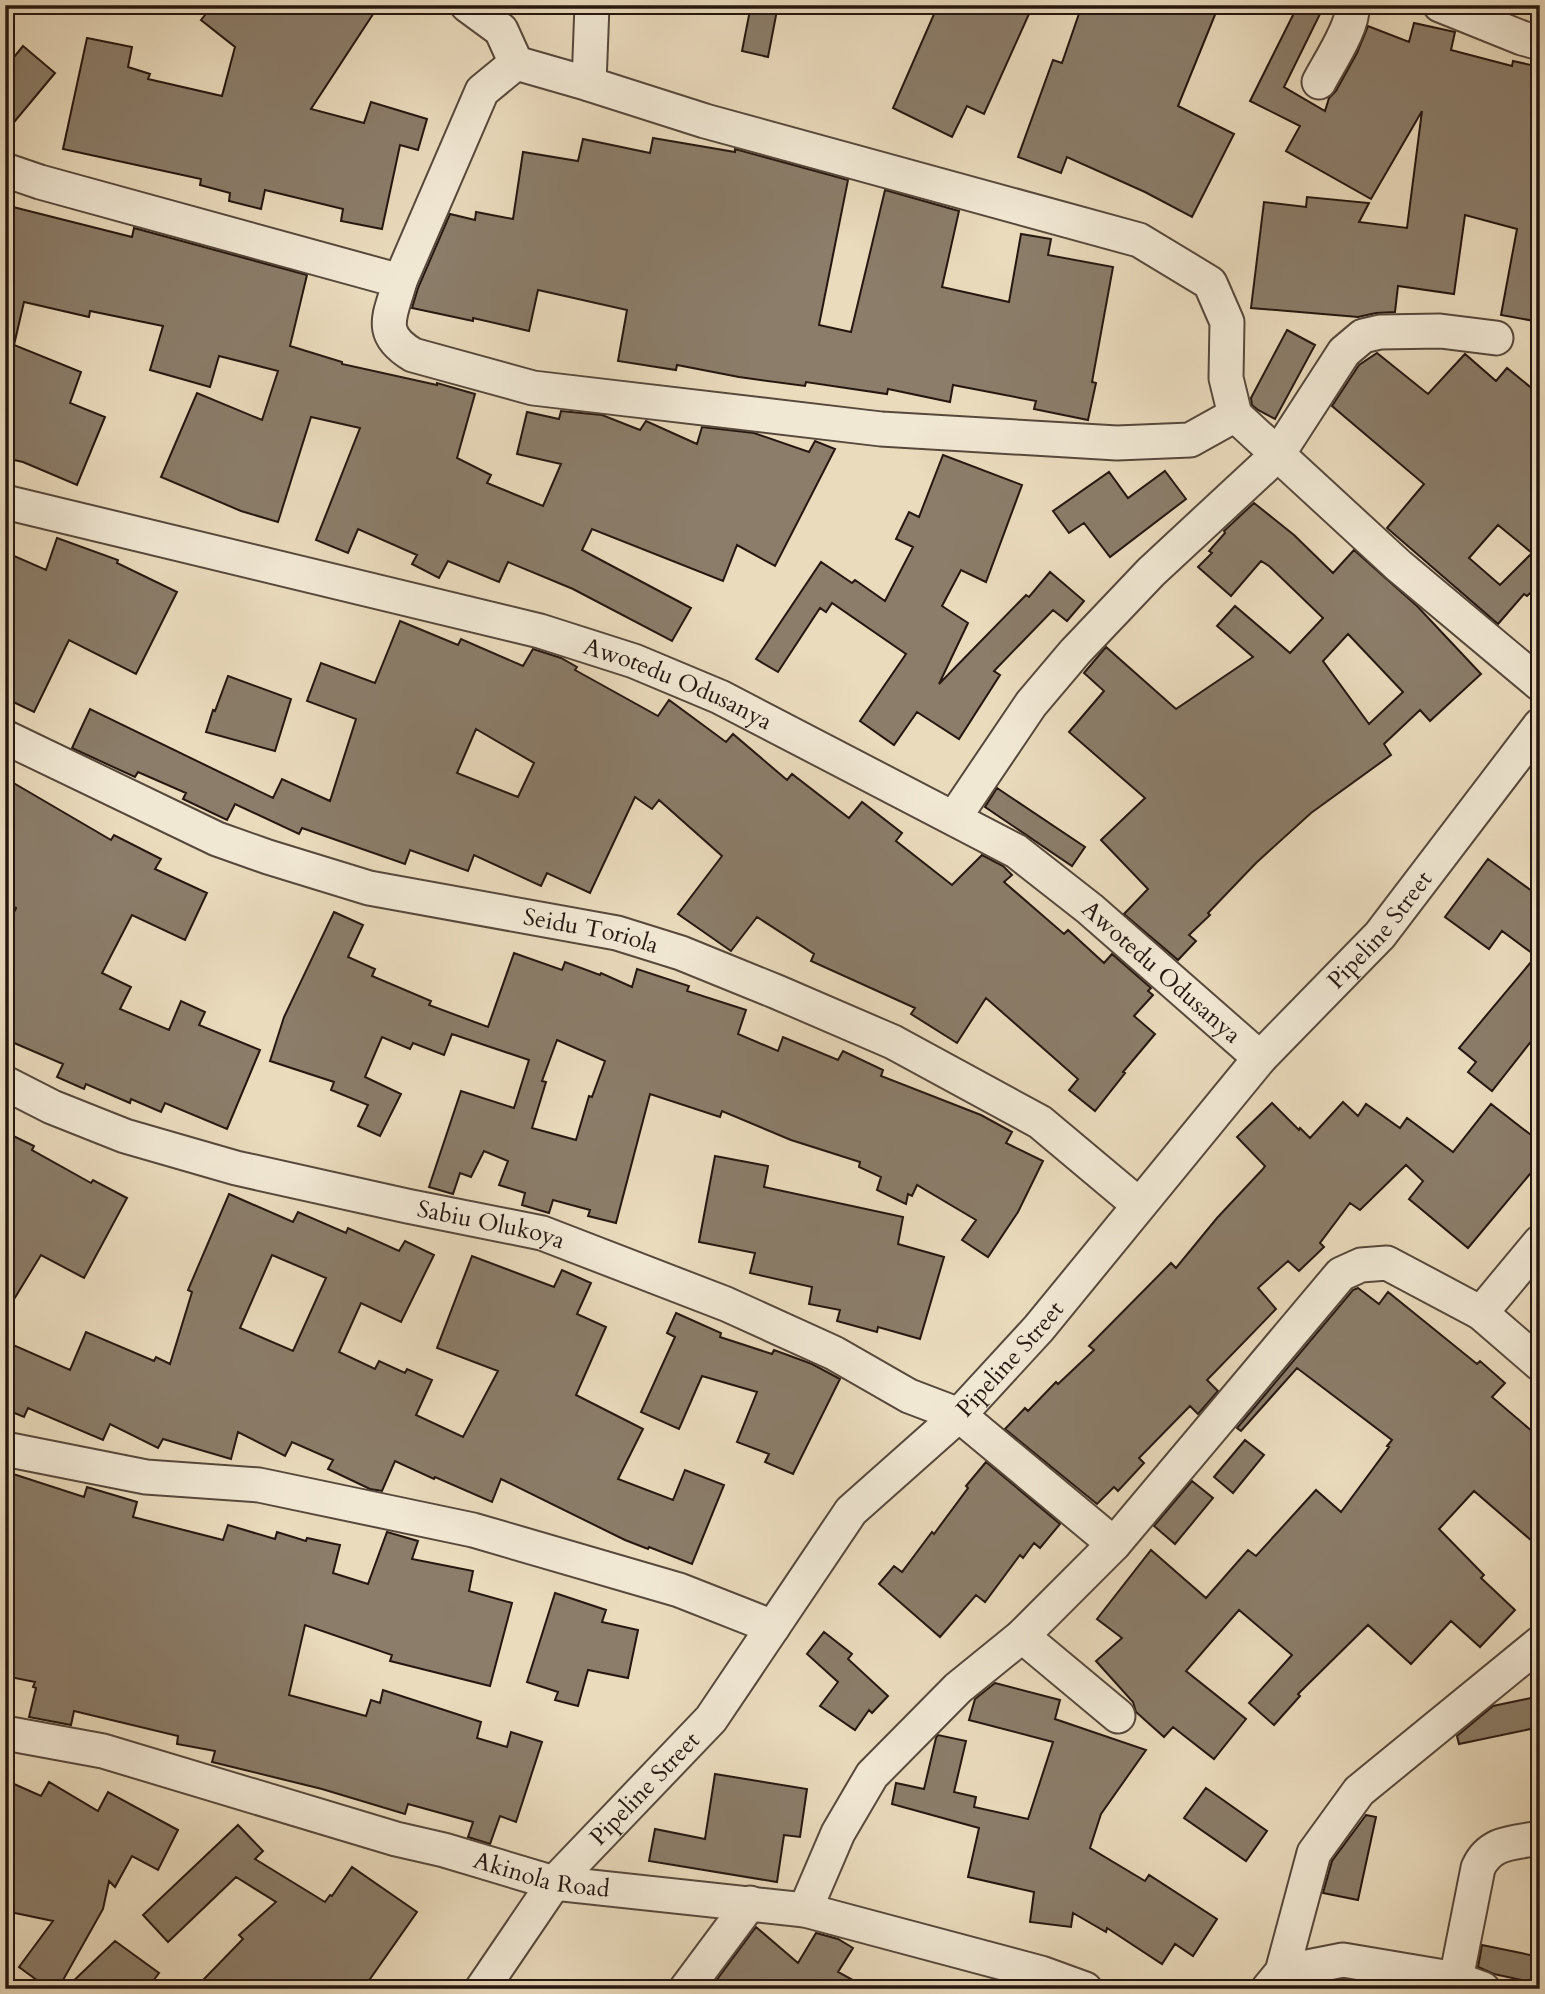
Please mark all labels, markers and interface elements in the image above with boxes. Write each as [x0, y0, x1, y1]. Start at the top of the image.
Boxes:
street label: Awotedu Odusanya [579, 629, 779, 738]
street label: Pipeline Street [1320, 864, 1440, 996]
street label: Awotedu Odusanya [1075, 893, 1249, 1051]
street label: Seidu Toriola [521, 900, 663, 962]
street label: Sabiu Olukoya [414, 1192, 571, 1257]
street label: Pipeline Street [949, 1294, 1071, 1424]
street label: Pipeline Street [582, 1724, 707, 1853]
street label: Akinola Road [470, 1843, 612, 1905]

